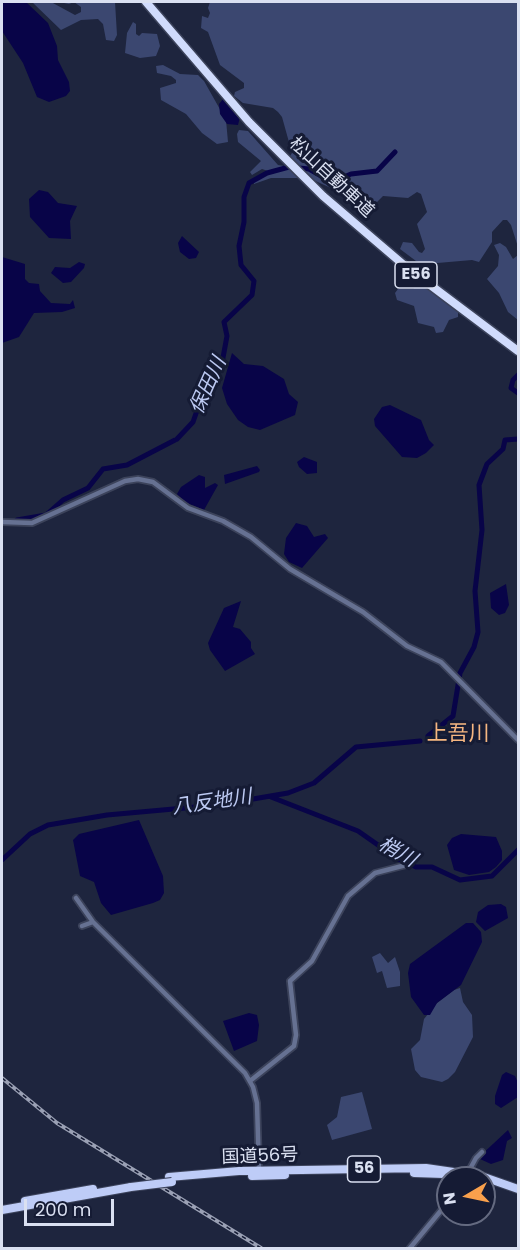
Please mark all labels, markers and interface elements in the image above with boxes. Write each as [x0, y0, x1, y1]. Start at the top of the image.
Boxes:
street label: 松山自動車道 [284, 133, 378, 223]
road number: E56 [395, 262, 437, 288]
water label: 保田川 [186, 354, 232, 418]
district label: 上吾川 [427, 722, 489, 748]
water label: 八反地川 [171, 786, 253, 820]
water label: 梢川 [374, 833, 420, 873]
street label: 国道56号 [221, 1145, 299, 1169]
road number: 56 [348, 1156, 380, 1182]
north arrow [436, 1166, 496, 1226]
scale bar [27, 1187, 117, 1225]
text: N [437, 1191, 462, 1206]
text: 200 m [35, 1197, 91, 1222]

